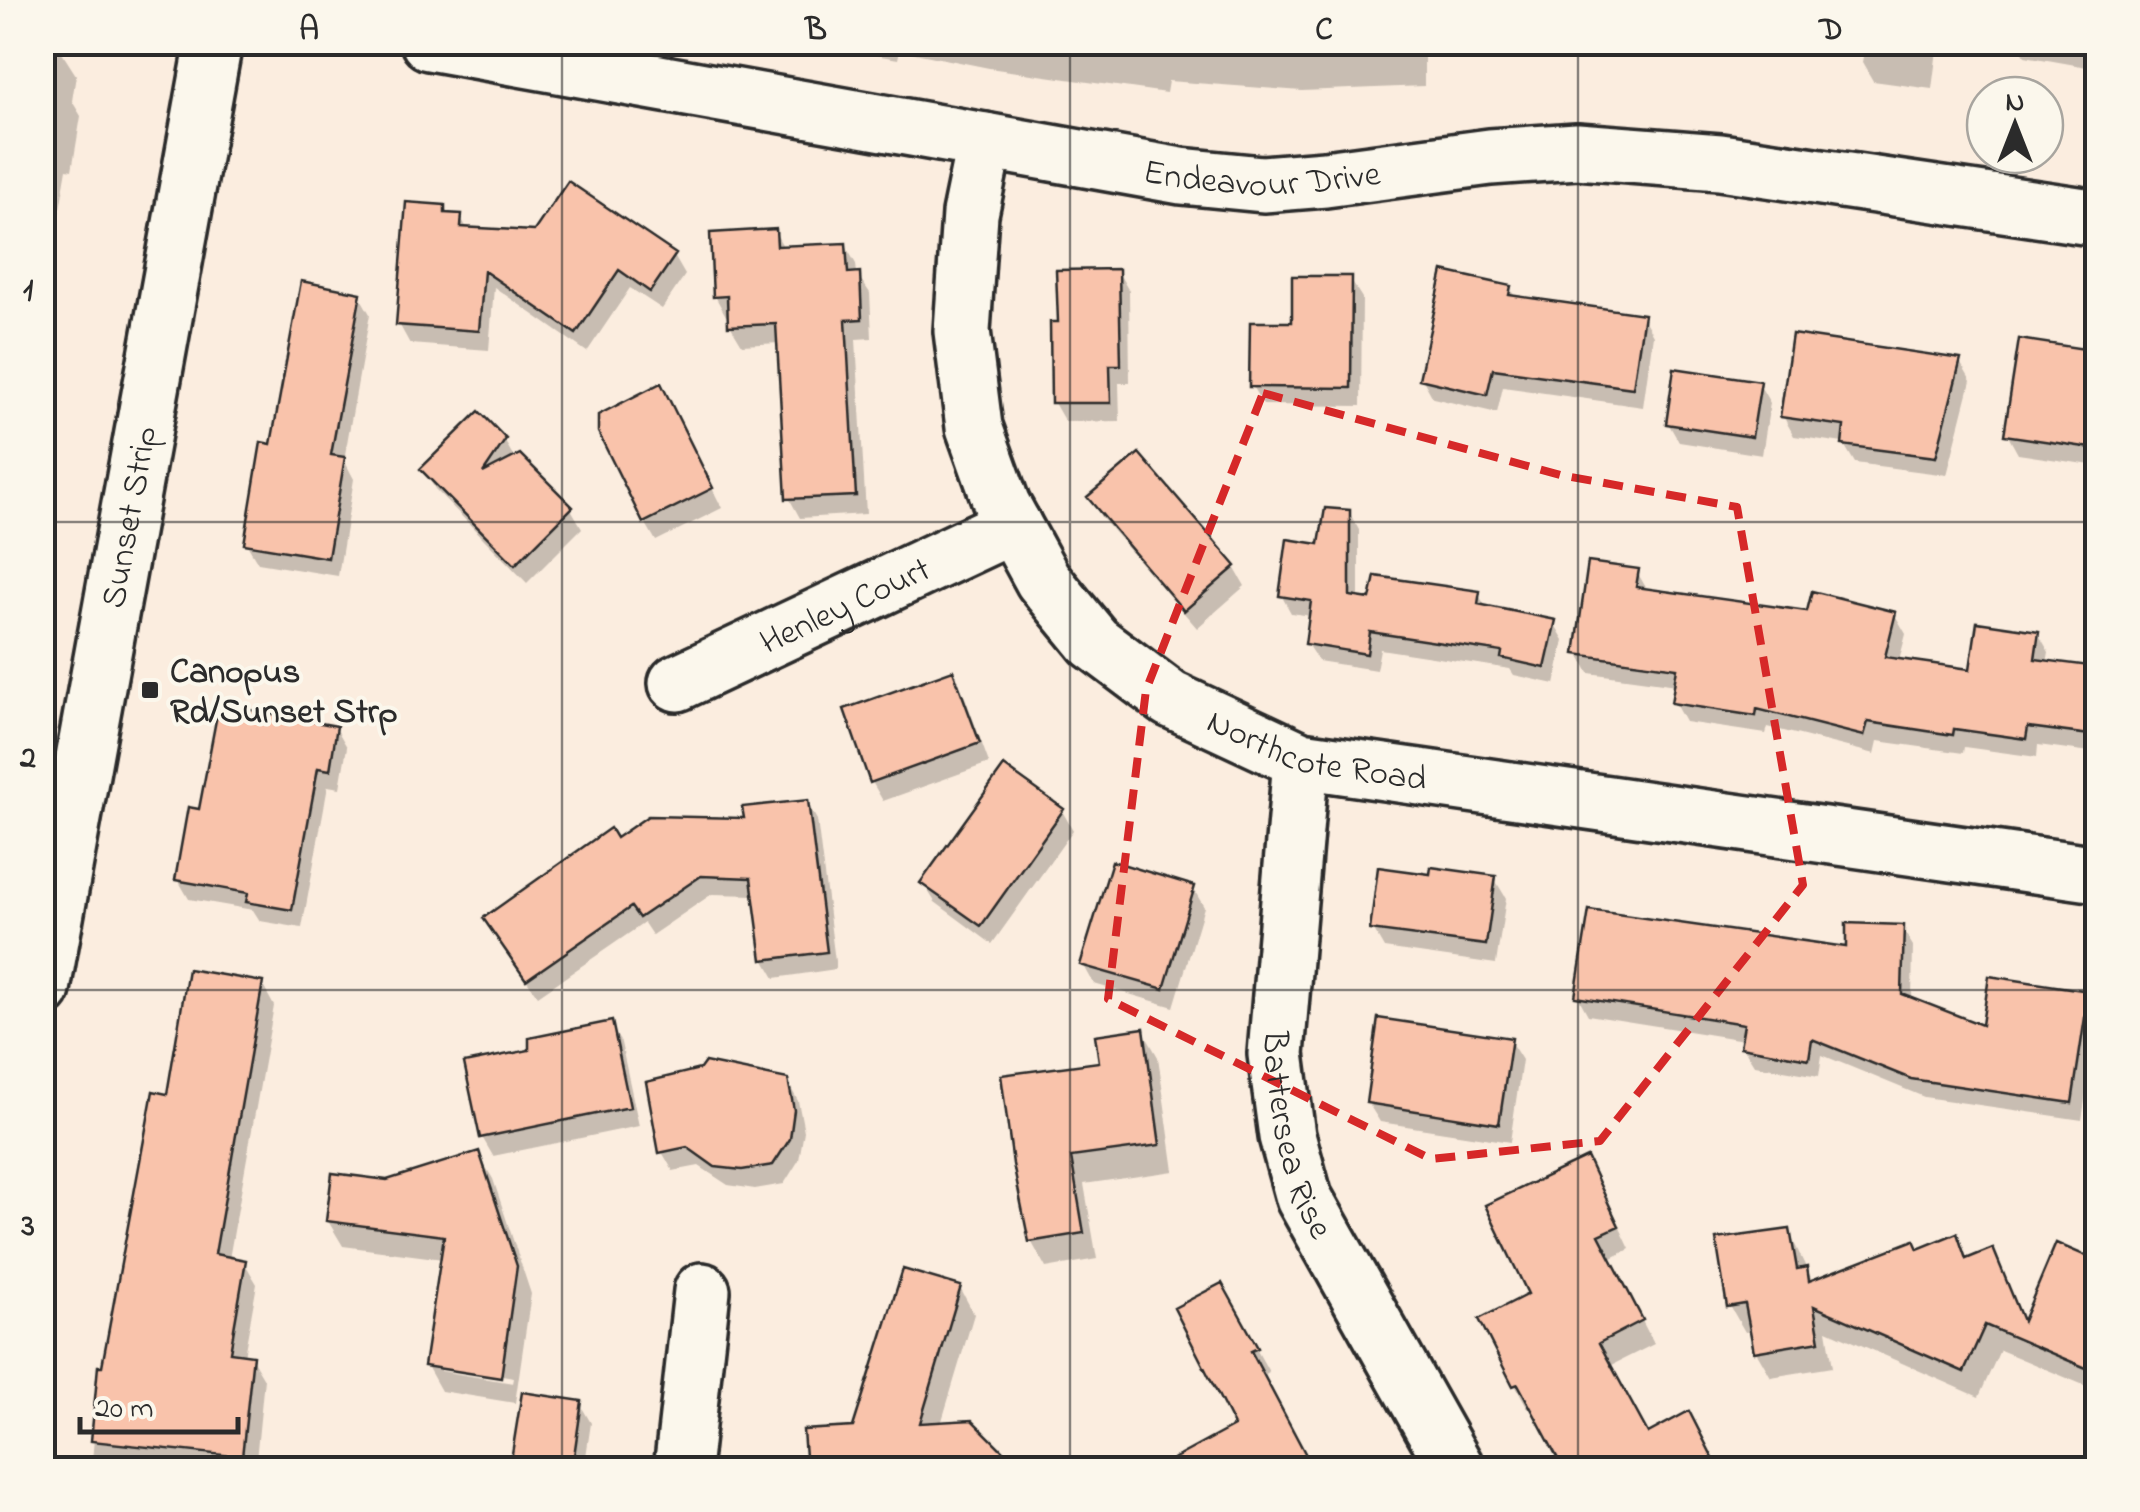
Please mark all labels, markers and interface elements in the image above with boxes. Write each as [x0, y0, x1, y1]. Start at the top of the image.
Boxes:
text: A [299, 8, 319, 55]
text: B [803, 8, 827, 55]
text: C [1315, 8, 1333, 55]
text: D [1817, 8, 1843, 55]
north arrow [1965, 75, 2065, 175]
text: N [2006, 83, 2024, 124]
street label: Endeavour Drive [1139, 148, 1384, 213]
text: 1 [23, 269, 33, 316]
street label: Sunset Strip [90, 422, 173, 613]
street label: Henley Court [752, 545, 940, 669]
place label: Canopus Rd/Sunset Strp [170, 648, 398, 739]
marker: Canopus Rd/Sunset Strp [139, 679, 161, 701]
street label: Northcote Road [1198, 698, 1430, 807]
text: 2 [19, 736, 36, 783]
street label: Battersea Rise [1247, 1027, 1344, 1249]
text: 3 [20, 1204, 35, 1251]
scale bar [80, 1372, 238, 1434]
text: 20 m [95, 1388, 154, 1432]

